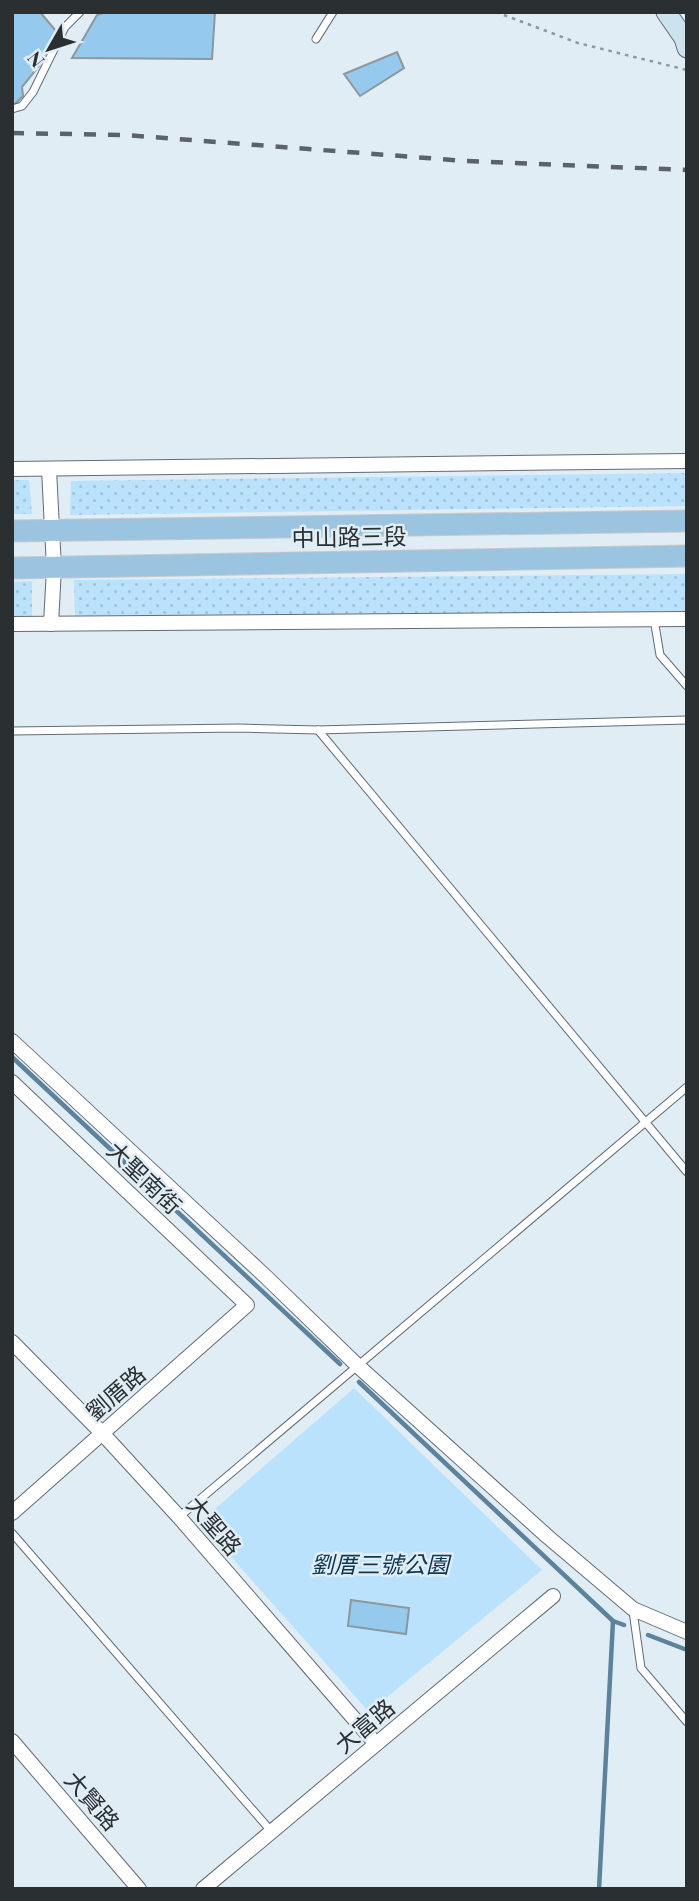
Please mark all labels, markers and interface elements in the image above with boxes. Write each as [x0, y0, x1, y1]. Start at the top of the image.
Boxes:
north arrow [14, 14, 84, 84]
text: N [20, 47, 49, 74]
street label: 中山路三段 [291, 519, 407, 553]
street label: 大聖南街 [101, 1134, 189, 1220]
street label: 劉厝路 [79, 1358, 151, 1426]
street label: 大聖路 [181, 1489, 249, 1561]
park label: 劉厝三號公園 [311, 1548, 452, 1579]
street label: 大富路 [328, 1691, 400, 1759]
street label: 大賢路 [59, 1764, 127, 1836]

